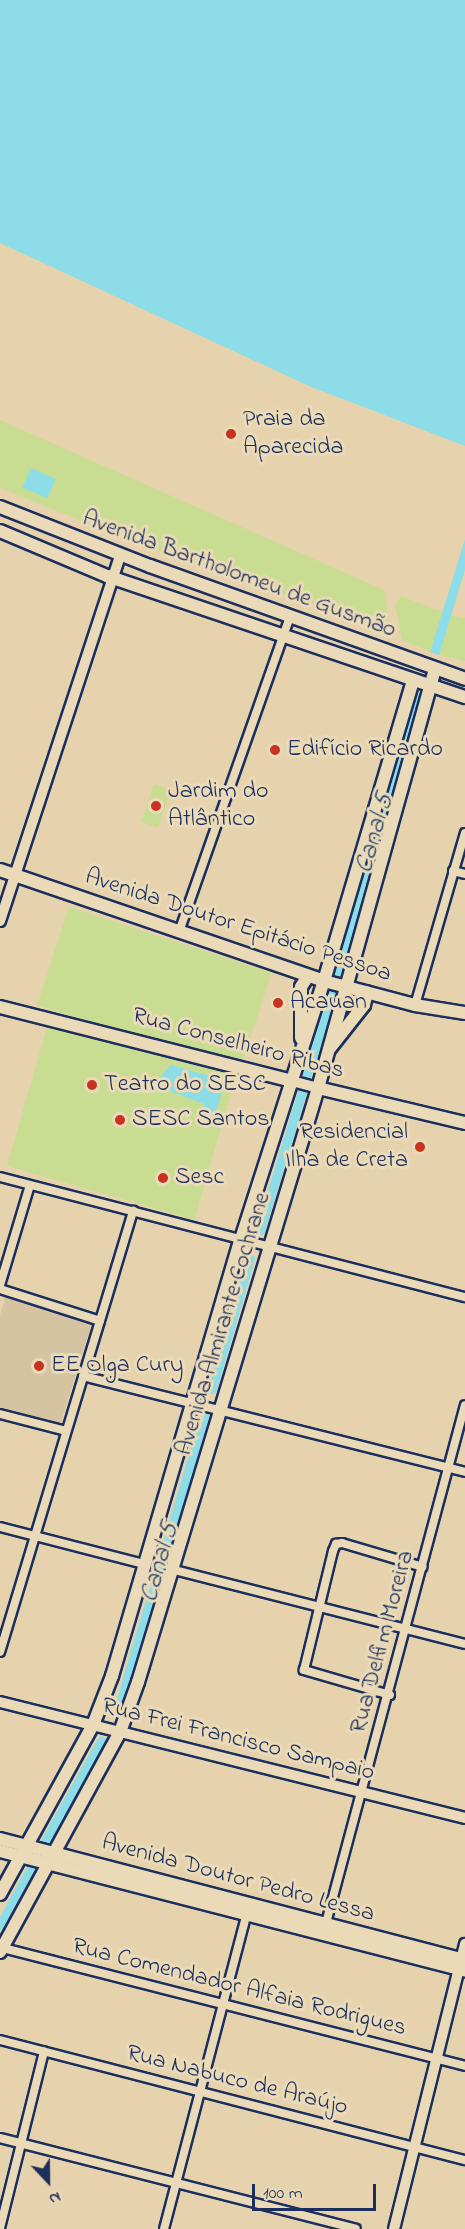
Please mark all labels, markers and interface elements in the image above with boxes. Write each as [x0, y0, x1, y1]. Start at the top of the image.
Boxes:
place label: Praia da Aparecida [243, 406, 343, 462]
marker: Praia da Aparecida [224, 427, 238, 441]
street label: Avenida Bartholomeu de Gusmão [78, 505, 400, 645]
place label: Edifício Ricardo [287, 736, 443, 764]
marker: Edifício Ricardo [268, 743, 282, 757]
place label: Jardim do Atlântico [168, 778, 269, 834]
water label: Canal 5 [350, 791, 402, 877]
marker: Jardim do Atlântico [149, 799, 163, 813]
street label: Avenida Doutor Epitácio Pessoa [81, 863, 395, 989]
place label: Acauan [290, 989, 367, 1017]
marker: Acauan [271, 996, 285, 1010]
street label: Rua Conselheiro Ribas [129, 1002, 347, 1086]
place label: Teatro do SESC [104, 1071, 266, 1099]
marker: Teatro do SESC [85, 1078, 99, 1092]
place label: SESC Santos [132, 1106, 269, 1134]
marker: SESC Santos [113, 1113, 127, 1127]
place label: Residencial Ilha de Creta [285, 1119, 408, 1175]
marker: Residencial Ilha de Creta [413, 1140, 427, 1154]
place label: Sesc [175, 1164, 224, 1192]
marker: Sesc [156, 1171, 170, 1185]
street label: Avenida Almirante Cochrane [170, 1189, 278, 1459]
place label: EE Olga Cury [51, 1352, 183, 1380]
marker: EE Olga Cury [32, 1359, 46, 1373]
water label: Canal 5 [135, 1520, 187, 1606]
street label: Rua Delfim Moreira [345, 1547, 421, 1737]
street label: Rua Frei Francisco Sampaio [99, 1692, 377, 1788]
street label: Avenida Doutor Pedro Lessa [98, 1829, 378, 1929]
street label: Rua Comendador Alfaia Rodrigues [69, 1933, 409, 2043]
street label: Rua Nabuco de Araújo [123, 2040, 351, 2122]
north arrow [18, 2151, 78, 2211]
scale bar [255, 2172, 380, 2210]
text: 100 m [263, 2181, 303, 2207]
text: N [45, 2185, 64, 2211]

